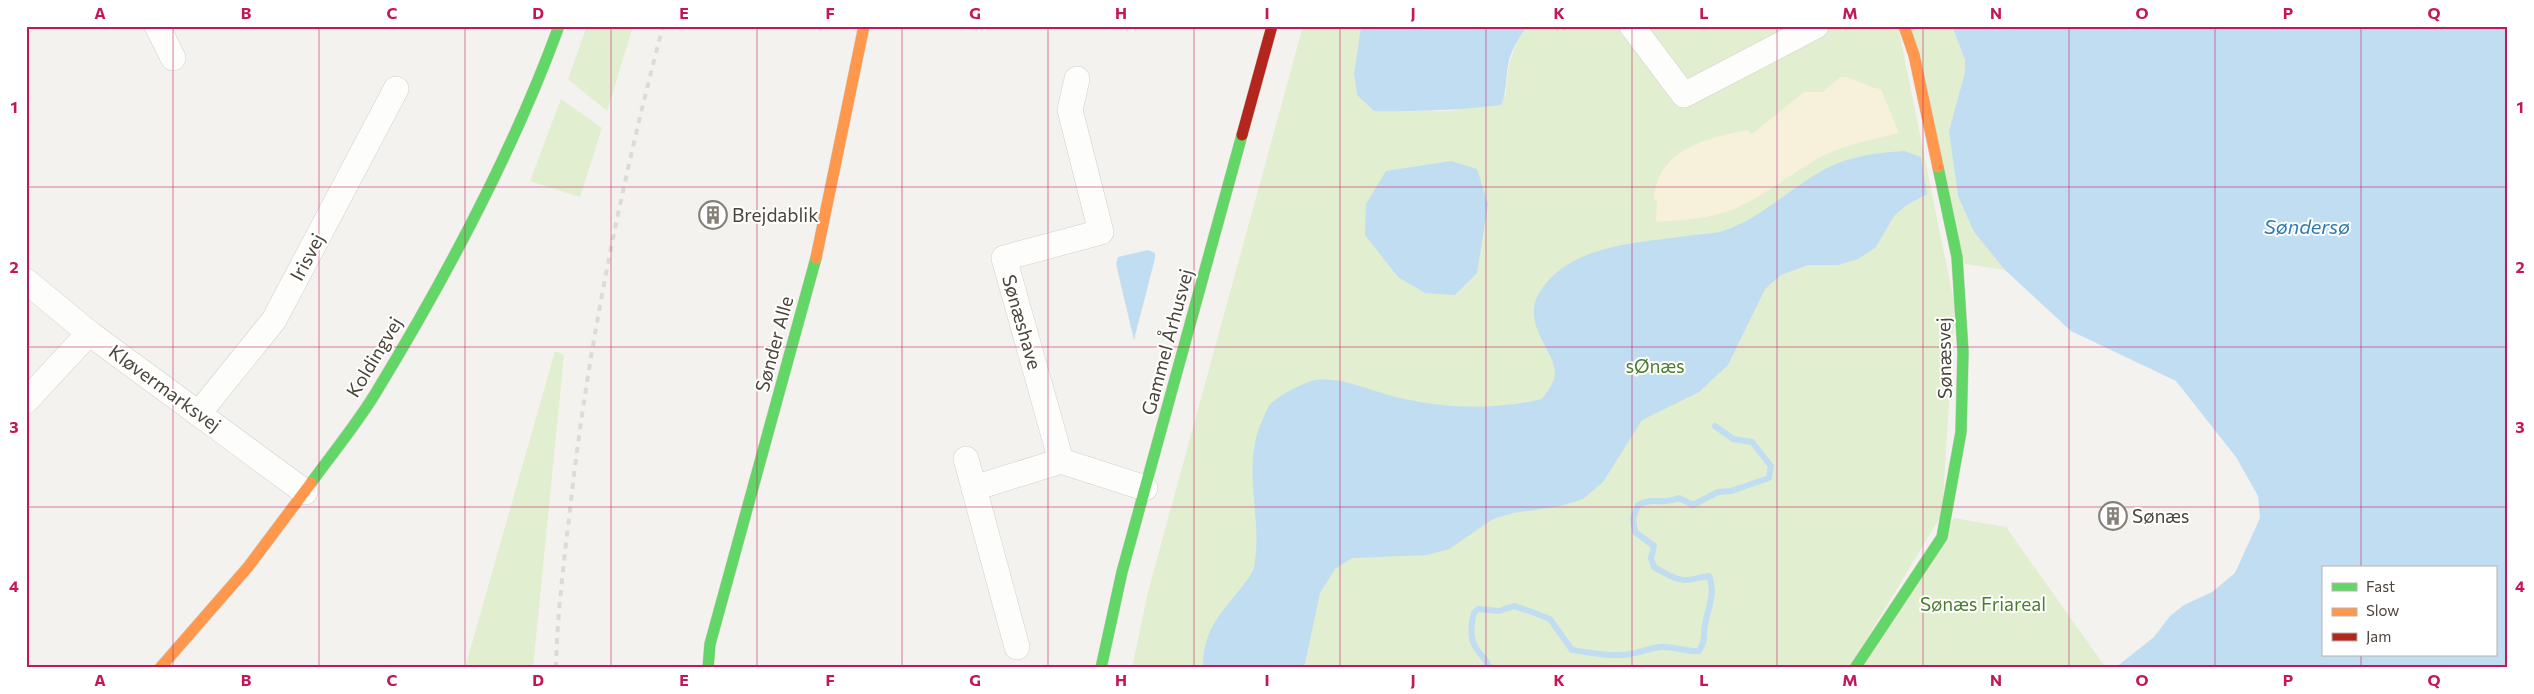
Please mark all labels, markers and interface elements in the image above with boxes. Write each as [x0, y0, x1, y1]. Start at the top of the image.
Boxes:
text: A [94, 3, 106, 22]
text: B [241, 3, 252, 22]
text: C [387, 3, 398, 22]
text: D [532, 3, 544, 22]
text: E [679, 3, 689, 22]
text: F [825, 3, 835, 22]
text: G [969, 3, 981, 22]
text: H [1115, 3, 1127, 22]
text: I [1264, 3, 1270, 22]
text: J [1410, 3, 1416, 22]
text: K [1553, 3, 1565, 22]
text: L [1699, 3, 1709, 22]
text: M [1842, 3, 1858, 22]
text: N [1990, 3, 2002, 22]
text: O [2135, 3, 2149, 22]
text: P [2283, 3, 2293, 22]
text: Q [2427, 3, 2441, 22]
text: 1 [10, 97, 18, 116]
text: 1 [2516, 97, 2524, 116]
building icon: Brejdablik [698, 200, 728, 230]
place label: Brejdablik [732, 203, 819, 226]
water label: Søndersø [2264, 214, 2350, 238]
street label: Irisvej [285, 229, 329, 284]
text: 2 [9, 257, 19, 276]
text: 2 [2515, 257, 2525, 276]
street label: Gammel Århusvej [1135, 266, 1197, 418]
street label: Sønæshave [998, 272, 1047, 372]
street label: Sønder Alle [750, 293, 797, 394]
street label: Koldingvej [341, 312, 406, 401]
street label: Sønæsvej [1931, 317, 1956, 399]
street label: Kløvermarksvej [105, 339, 226, 436]
park label: sØnæs [1625, 354, 1685, 377]
text: 3 [9, 417, 19, 436]
text: 3 [2515, 417, 2525, 436]
building icon: Sønæs [2098, 501, 2128, 531]
place label: Sønæs [2132, 504, 2190, 527]
legend [2322, 566, 2496, 656]
text: 4 [9, 576, 19, 595]
text: 4 [2515, 576, 2525, 595]
text: Fast [2366, 577, 2395, 595]
park label: Sønæs Friareal [1920, 592, 2046, 615]
text: Slow [2366, 601, 2399, 619]
text: Jam [2366, 627, 2391, 645]
text: A [94, 670, 106, 689]
text: B [241, 670, 252, 689]
text: C [387, 670, 398, 689]
text: D [532, 670, 544, 689]
text: E [679, 670, 689, 689]
text: F [825, 670, 835, 689]
text: G [969, 670, 981, 689]
text: H [1115, 670, 1127, 689]
text: I [1264, 670, 1270, 689]
text: J [1410, 670, 1416, 689]
text: K [1553, 670, 1565, 689]
text: L [1699, 670, 1709, 689]
text: M [1842, 670, 1858, 689]
text: N [1990, 670, 2002, 689]
text: O [2135, 670, 2149, 689]
text: P [2283, 670, 2293, 689]
text: Q [2427, 670, 2441, 689]

